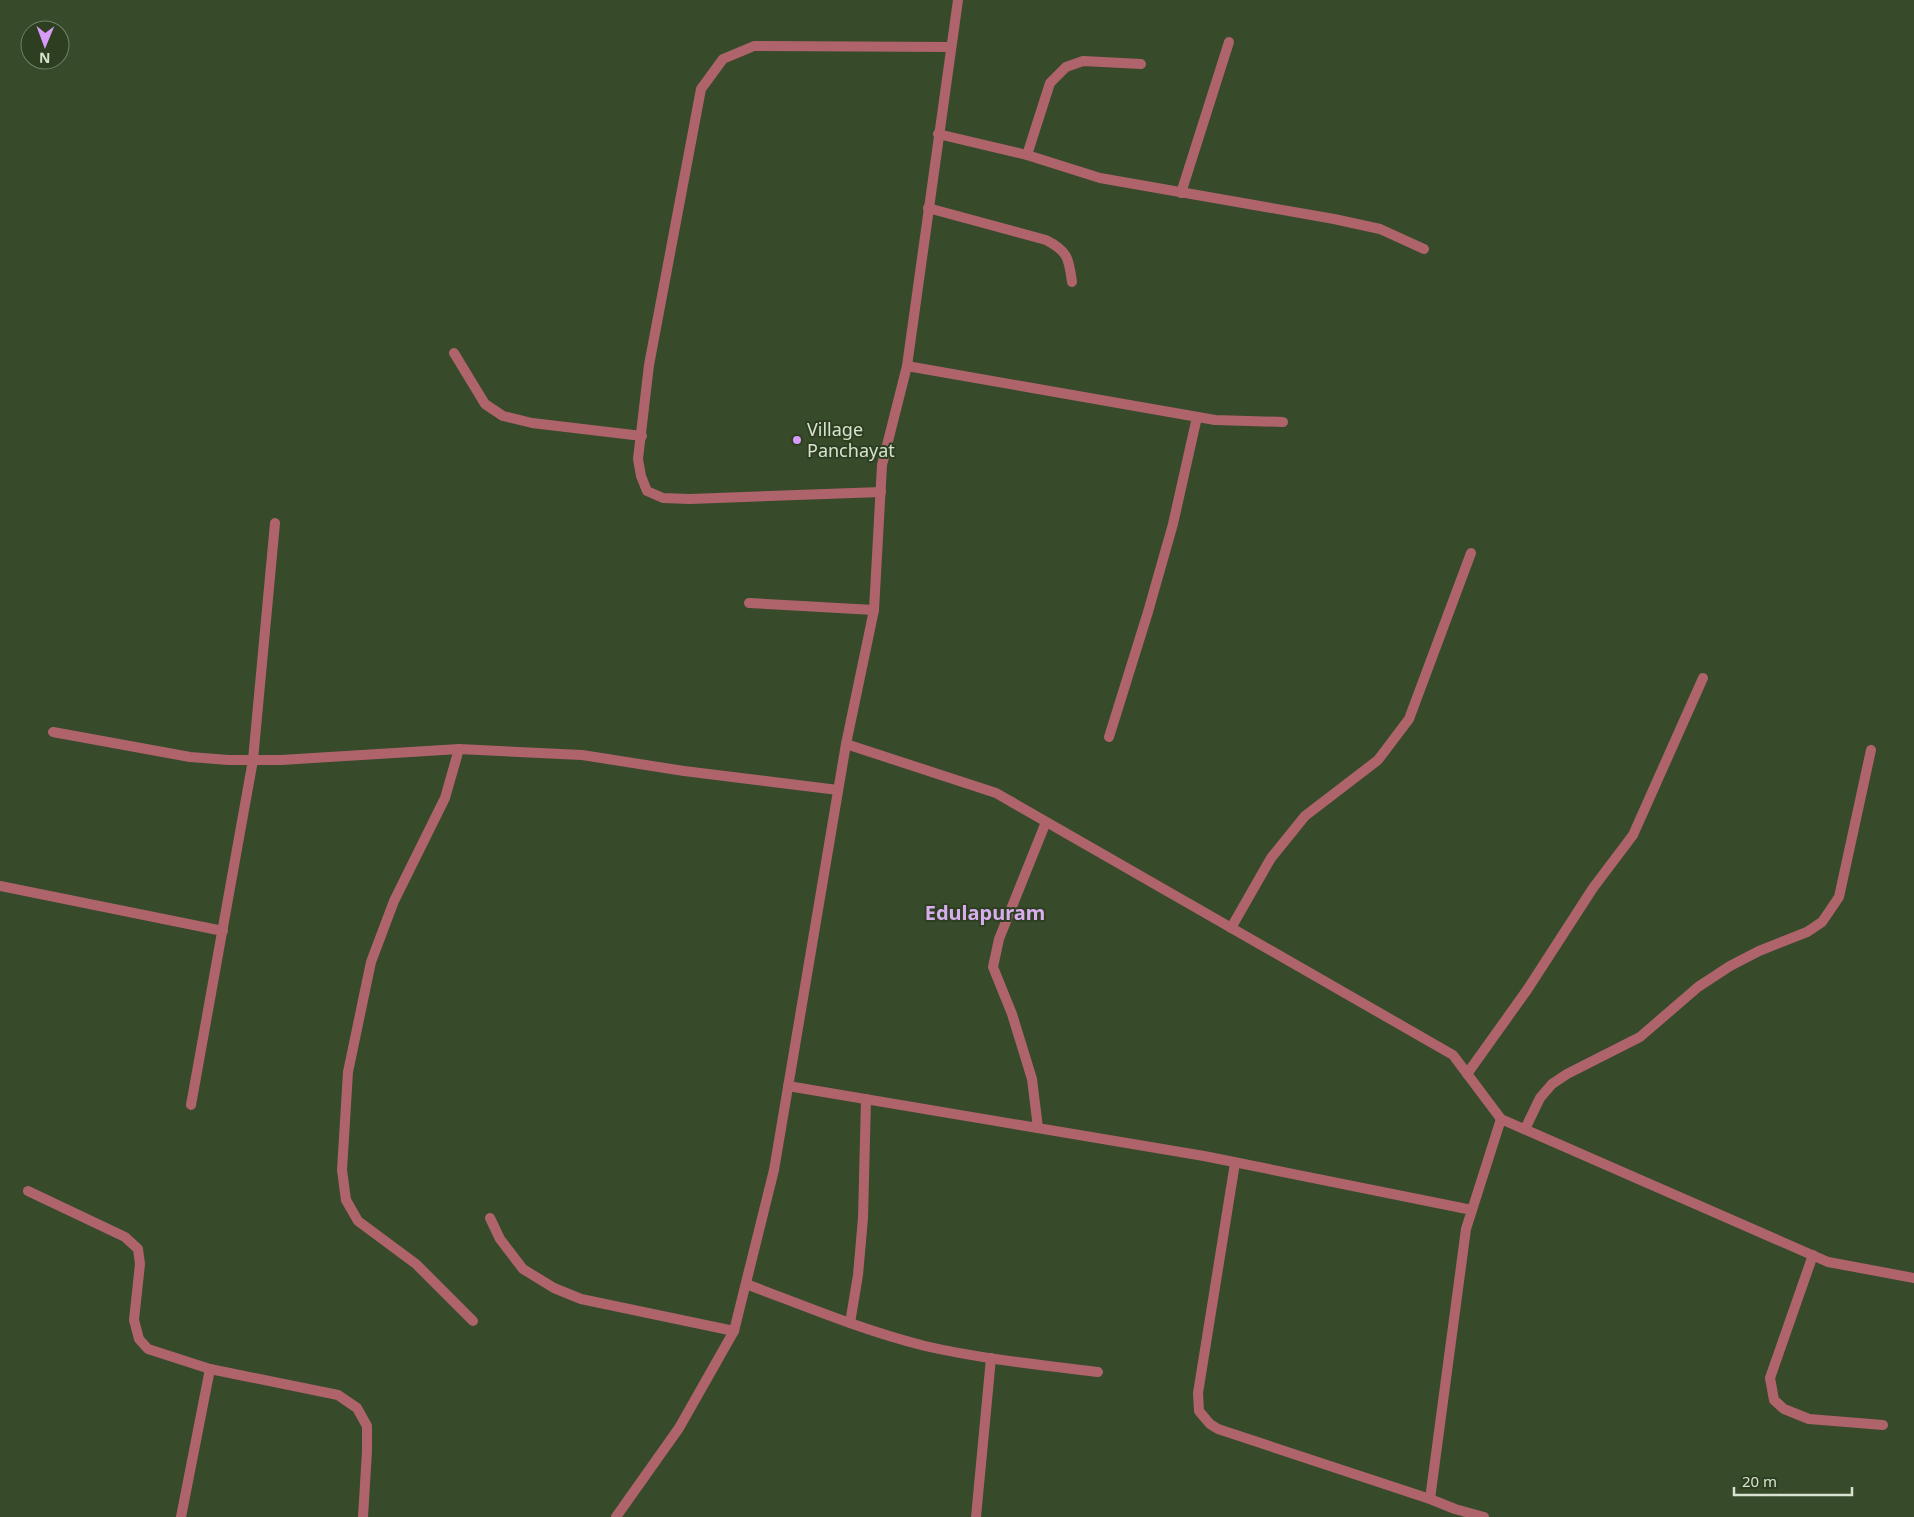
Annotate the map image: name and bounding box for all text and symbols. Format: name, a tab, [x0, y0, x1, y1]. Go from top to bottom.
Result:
north arrow	[20, 20, 70, 70]
text: N	[39, 49, 51, 68]
place label: Village Panchayat	[807, 417, 895, 462]
marker: Village Panchayat	[791, 434, 803, 446]
district label: Edulapuram	[925, 899, 1045, 926]
scale bar	[1734, 1464, 1852, 1496]
text: 20 m	[1742, 1471, 1777, 1491]

